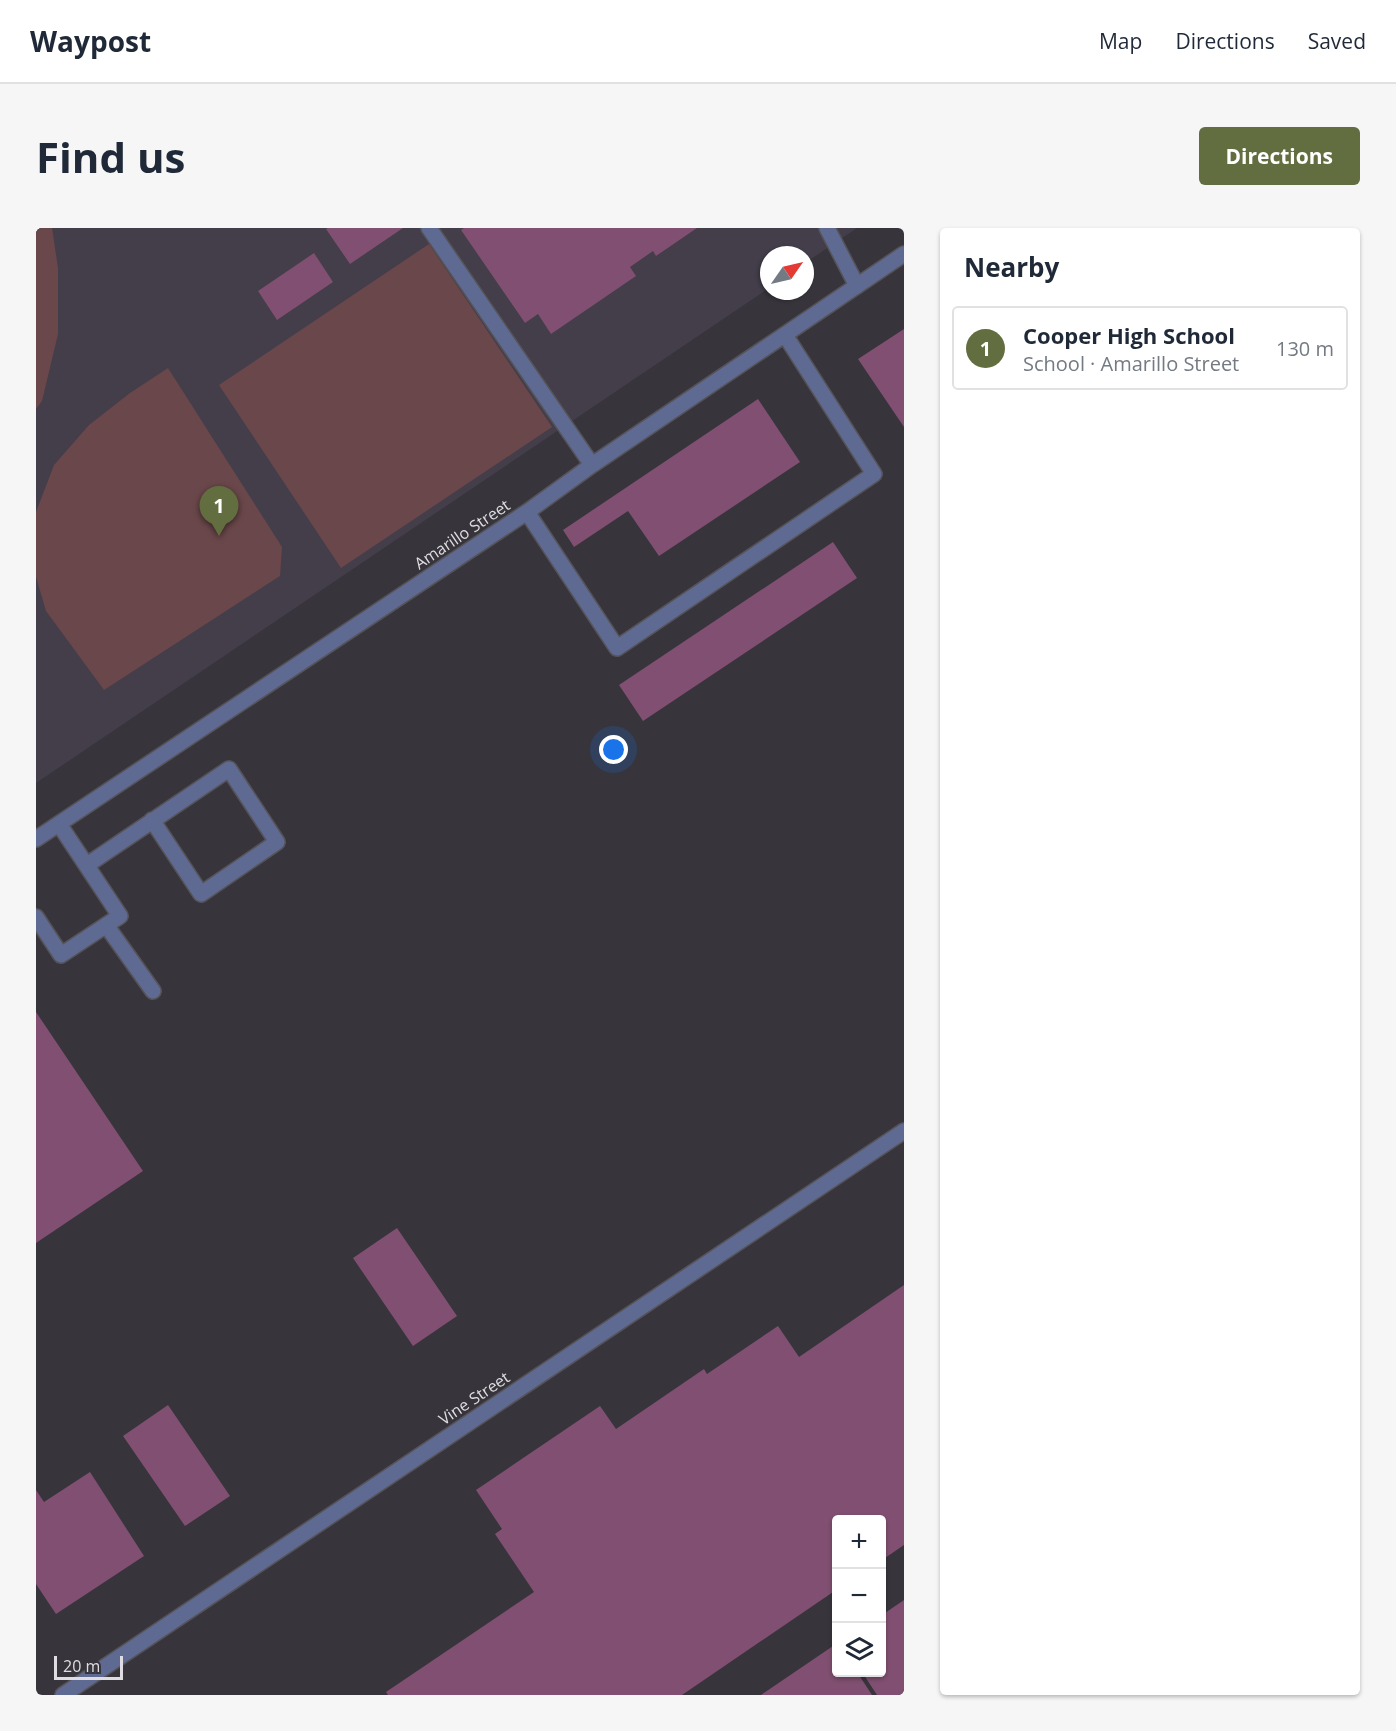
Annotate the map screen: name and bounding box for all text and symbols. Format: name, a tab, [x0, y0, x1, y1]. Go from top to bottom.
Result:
text: Waypost	[30, 22, 151, 60]
text: Map	[1099, 27, 1142, 55]
text: Directions	[1175, 27, 1275, 55]
text: Saved	[1308, 27, 1366, 55]
button: Directions	[1199, 127, 1360, 185]
text: Find us	[36, 128, 185, 185]
north arrow	[760, 246, 814, 300]
text: Nearby	[964, 249, 1059, 285]
text: Cooper High School	[1023, 320, 1235, 350]
text: 1	[980, 335, 991, 362]
text: 130 m	[1276, 335, 1334, 362]
text: School · Amarillo Street	[1023, 350, 1239, 377]
pin: 1	[200, 486, 238, 536]
street label: Amarillo Street	[410, 494, 514, 574]
your location	[599, 735, 628, 764]
street label: Vine Street	[434, 1366, 514, 1430]
map controls	[832, 1515, 886, 1677]
button: +	[832, 1515, 886, 1569]
button: −	[832, 1569, 886, 1623]
button: layers	[832, 1623, 886, 1677]
scale bar	[54, 1653, 123, 1680]
text: 20 m	[63, 1655, 100, 1677]

